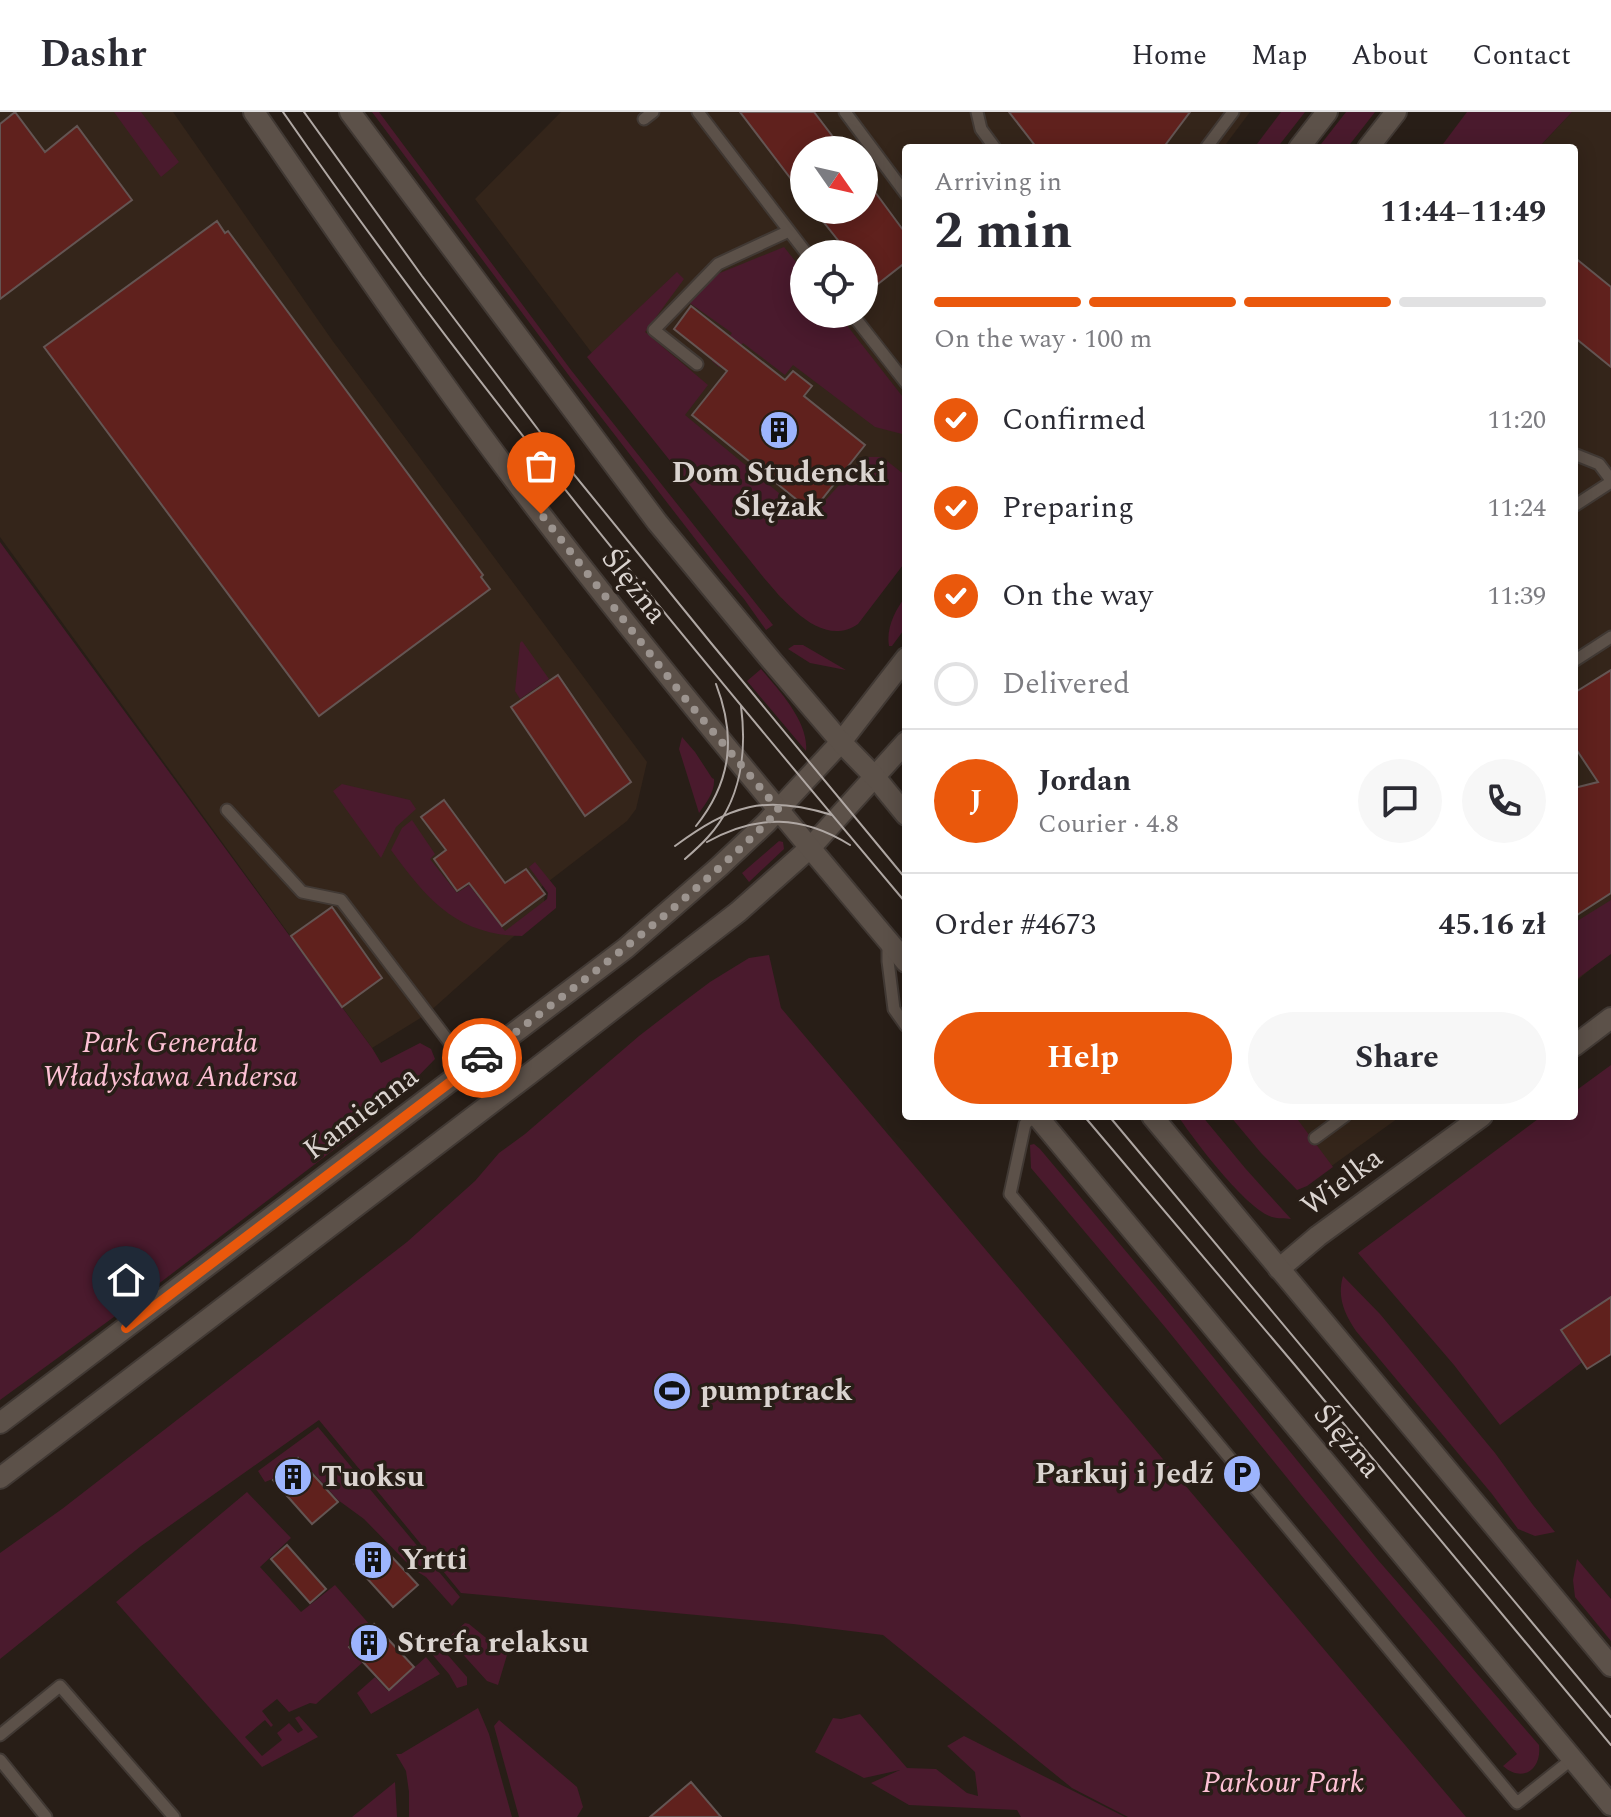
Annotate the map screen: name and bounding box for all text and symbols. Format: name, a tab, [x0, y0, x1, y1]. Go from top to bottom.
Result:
text: Dashr	[40, 26, 146, 84]
text: Home	[1131, 34, 1207, 77]
text: Map	[1251, 34, 1307, 77]
text: About	[1351, 34, 1428, 77]
text: Contact	[1472, 34, 1571, 77]
north arrow	[790, 136, 878, 224]
map controls	[790, 136, 878, 328]
text: Arriving in	[934, 162, 1062, 202]
text: 11:44–11:49	[1380, 189, 1546, 235]
text: 2 min	[934, 192, 1072, 271]
button: locate	[790, 240, 878, 328]
text: On the way · 100 m	[934, 319, 1152, 359]
text: Confirmed	[1002, 397, 1146, 443]
icon: check	[934, 398, 978, 442]
text: 11:20	[1487, 400, 1546, 440]
building icon: Dom Studencki Ślężak	[758, 409, 800, 451]
pin	[507, 432, 575, 514]
icon: bag	[519, 444, 563, 488]
place label: Dom Studencki Ślężak	[672, 450, 886, 530]
text: Preparing	[1002, 485, 1134, 531]
icon: check	[934, 486, 978, 530]
text: 11:24	[1487, 488, 1546, 528]
street label: Ślężna	[589, 538, 679, 634]
text: On the way	[1002, 573, 1153, 619]
icon: check	[934, 574, 978, 618]
text: 11:39	[1487, 576, 1546, 616]
text: Delivered	[1002, 661, 1130, 707]
text: Jordan	[1038, 758, 1131, 804]
button: chat	[1358, 759, 1442, 843]
button: phone	[1462, 759, 1546, 843]
text: J	[970, 778, 982, 824]
text: Courier · 4.8	[1038, 804, 1179, 844]
text: Order #4673	[934, 902, 1096, 948]
text: 45.16 zł	[1438, 902, 1546, 948]
button: Help	[934, 1012, 1232, 1104]
button: Share	[1248, 1012, 1546, 1104]
courier	[442, 1018, 522, 1098]
park label: Park Generała Władysława Andersa	[42, 1020, 298, 1100]
icon: car	[460, 1036, 504, 1080]
street label: Kamienna	[293, 1054, 429, 1172]
street label: Wielka	[1291, 1136, 1393, 1228]
pin	[92, 1246, 160, 1328]
icon: home	[104, 1258, 148, 1302]
place label: pumptrack	[700, 1368, 853, 1414]
sports icon: pumptrack	[651, 1370, 693, 1412]
street label: Ślężna	[1302, 1393, 1392, 1489]
place label: Parkuj i Jedź	[1035, 1451, 1214, 1497]
parking icon: Parkuj i Jedź	[1221, 1453, 1263, 1495]
place label: Tuoksu	[321, 1454, 425, 1500]
building icon: Tuoksu	[272, 1456, 314, 1498]
place label: Yrtti	[401, 1537, 468, 1583]
building icon: Yrtti	[352, 1539, 394, 1581]
place label: Strefa relaksu	[397, 1620, 589, 1666]
building icon: Strefa relaksu	[348, 1622, 390, 1664]
park label: Parkour Park	[1202, 1760, 1364, 1806]

